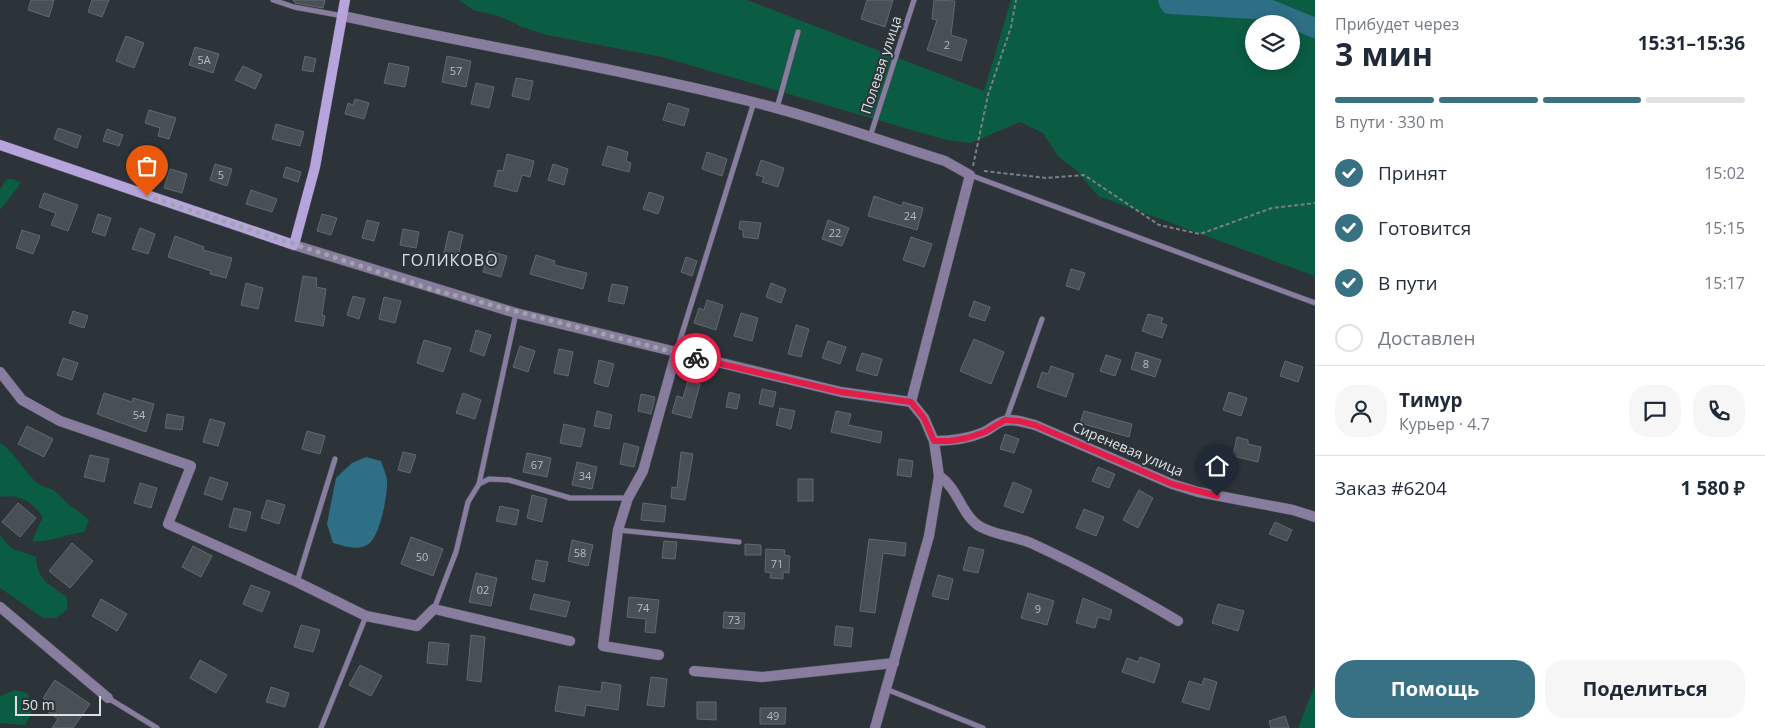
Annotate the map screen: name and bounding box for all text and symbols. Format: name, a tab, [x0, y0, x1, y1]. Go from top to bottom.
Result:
street label: Полевая улица	[856, 13, 905, 116]
text: Прибудет через	[1335, 13, 1459, 35]
map controls	[1245, 15, 1300, 70]
button: layers	[1245, 15, 1300, 70]
text: 15:31–15:36	[1638, 30, 1745, 56]
text: 3 мин	[1335, 32, 1433, 75]
house number: 2	[944, 37, 950, 52]
house number: 5А	[197, 52, 211, 67]
house number: 57	[450, 63, 462, 78]
text: В пути · 330 m	[1335, 111, 1444, 133]
pin	[126, 145, 168, 196]
icon: bag	[133, 152, 161, 180]
icon: check	[1335, 159, 1363, 187]
text: Принят	[1378, 160, 1447, 186]
text: 15:02	[1704, 162, 1745, 184]
house number: 5	[218, 167, 224, 182]
house number: 24	[904, 208, 917, 223]
icon: check	[1335, 214, 1363, 242]
text: Готовится	[1378, 215, 1471, 241]
text: 15:15	[1704, 217, 1745, 239]
house number: 22	[829, 225, 841, 240]
district label: ГОЛИКОВО	[401, 249, 499, 271]
icon: check	[1335, 269, 1363, 297]
text: В пути	[1378, 270, 1438, 296]
text: 15:17	[1704, 272, 1745, 294]
text: Доставлен	[1378, 325, 1476, 351]
courier	[671, 333, 721, 383]
icon: bike	[682, 344, 710, 372]
house number: 8	[1143, 356, 1149, 371]
button: person	[1335, 385, 1387, 437]
button: chat	[1629, 385, 1681, 437]
button: phone	[1693, 385, 1745, 437]
text: Тимур	[1399, 387, 1463, 413]
house number: 54	[133, 407, 146, 422]
text: Курьер · 4.7	[1399, 413, 1490, 435]
street label: Сиреневая улица	[1070, 417, 1186, 480]
pin	[1196, 445, 1238, 496]
icon: home	[1203, 452, 1231, 480]
house number: 67	[531, 457, 543, 472]
house number: 34	[579, 468, 592, 483]
text: Заказ #6204	[1335, 475, 1447, 501]
text: 1 580 ₽	[1681, 475, 1745, 501]
house number: 58	[574, 545, 586, 560]
house number: 50	[416, 549, 428, 564]
house number: 71	[771, 556, 783, 571]
house number: 02	[477, 582, 489, 597]
house number: 74	[637, 600, 650, 615]
house number: 9	[1035, 601, 1041, 616]
house number: 73	[728, 612, 740, 627]
button: Помощь	[1335, 660, 1535, 718]
button: Поделиться	[1545, 660, 1745, 718]
scale bar	[15, 693, 101, 716]
text: 50 m	[22, 695, 55, 714]
house number: 49	[767, 708, 779, 723]

